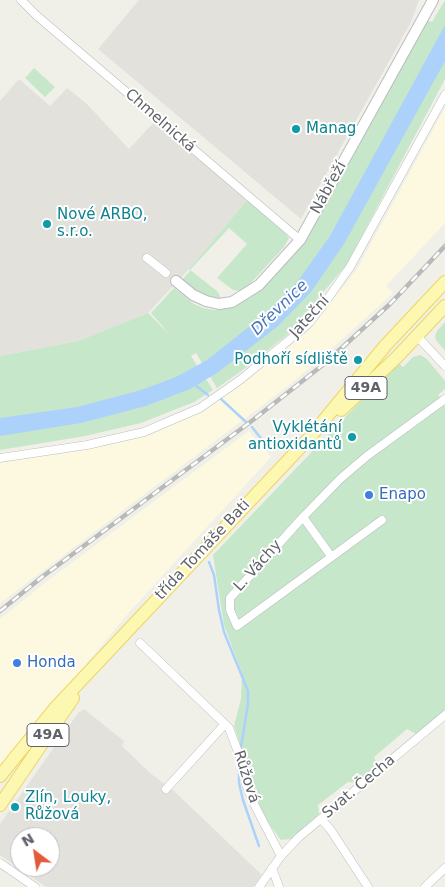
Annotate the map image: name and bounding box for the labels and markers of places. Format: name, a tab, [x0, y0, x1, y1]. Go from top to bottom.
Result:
place label: Manag	[306, 120, 356, 138]
marker: Manag	[290, 123, 302, 135]
place label: Nové ARBO, s.r.o.	[57, 206, 148, 241]
marker: Nové ARBO, s.r.o.	[41, 218, 53, 230]
place label: Podhoří sídliště	[234, 351, 348, 369]
marker: Podhoří sídliště	[352, 354, 364, 366]
place label: Vyklétání antioxidantů	[248, 419, 342, 454]
marker: Vyklétání antioxidantů	[346, 431, 358, 443]
place label: Enapo	[379, 486, 426, 504]
marker: Enapo	[363, 489, 375, 501]
place label: Honda	[27, 654, 76, 672]
marker: Honda	[11, 657, 23, 669]
place label: Zlín, Louky, Růžová	[25, 789, 111, 824]
marker: Zlín, Louky, Růžová	[9, 801, 21, 813]

